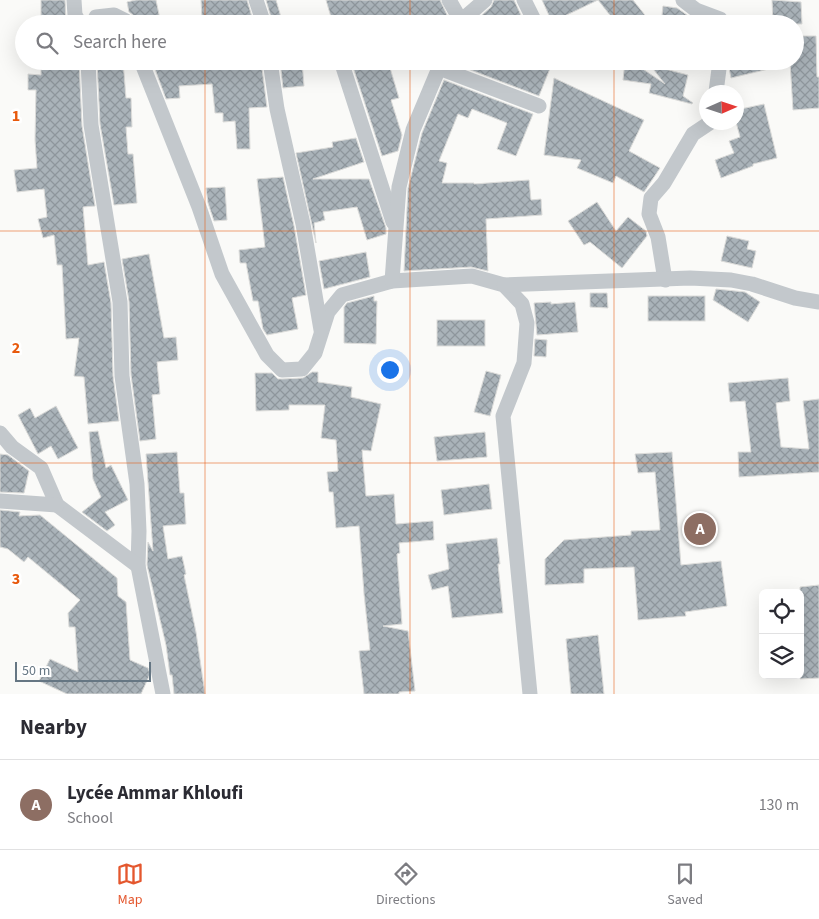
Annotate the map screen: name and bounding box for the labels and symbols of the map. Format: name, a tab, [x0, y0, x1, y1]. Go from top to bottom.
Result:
north arrow	[699, 85, 744, 130]
text: 1	[12, 105, 20, 127]
text: 2	[12, 337, 20, 359]
your location	[377, 357, 403, 383]
pin: A	[684, 510, 716, 548]
text: 3	[12, 568, 20, 590]
scale bar	[15, 659, 151, 682]

